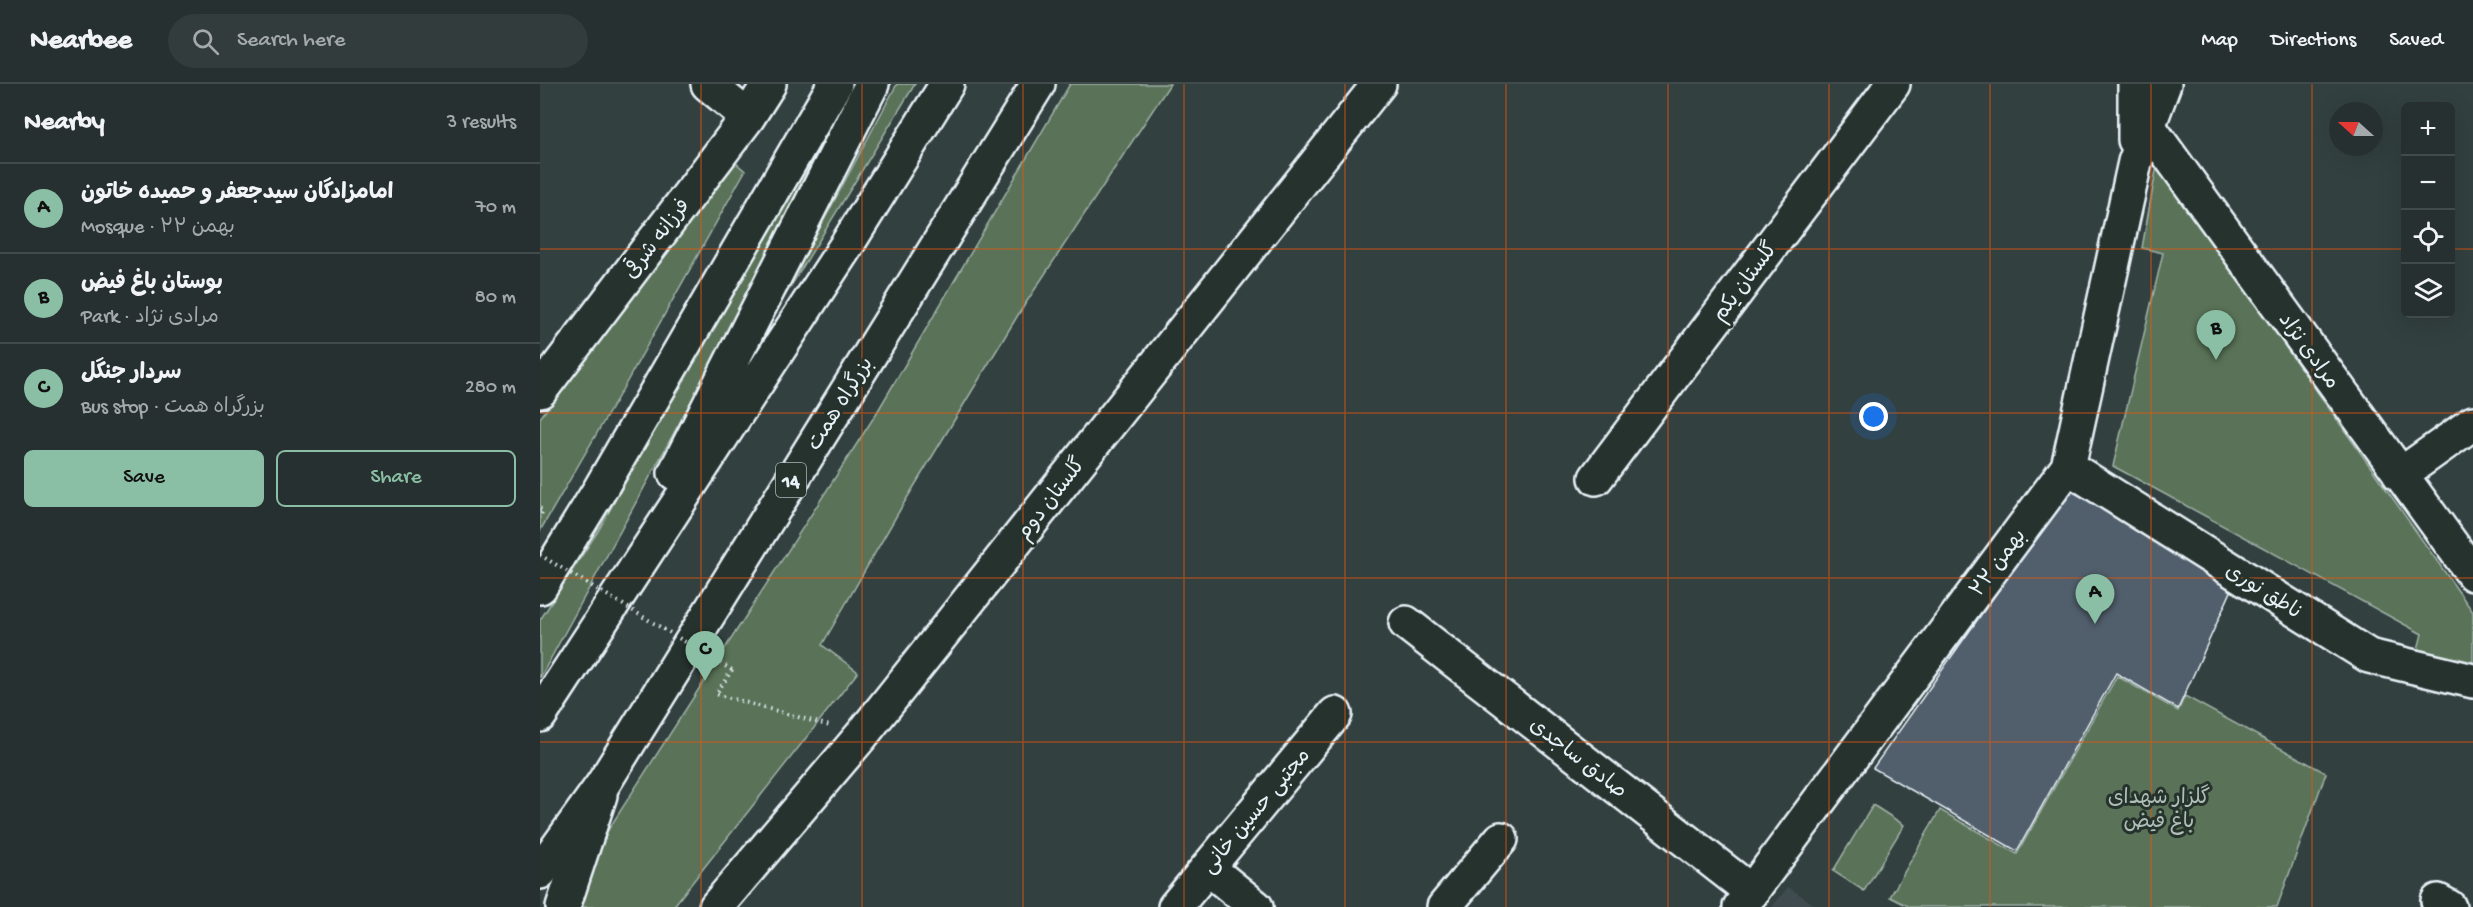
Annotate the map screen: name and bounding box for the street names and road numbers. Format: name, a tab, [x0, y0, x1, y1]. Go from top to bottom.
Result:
street label: فرزانه شرقی	[617, 192, 697, 285]
street label: گلستان یکم	[1706, 236, 1785, 328]
street label: مرادی نژاد	[2271, 309, 2343, 395]
street label: بزرگراه همت	[801, 352, 881, 456]
street label: گلستان دوم	[1010, 452, 1093, 546]
road number: 14	[776, 463, 806, 497]
street label: ۲۲ بهمن	[1966, 525, 2033, 603]
street label: ناطق نوری	[2219, 560, 2305, 626]
street label: صادق ساجدی	[1523, 714, 1631, 806]
street label: مجتبی حسین خانی	[1198, 744, 1317, 880]

